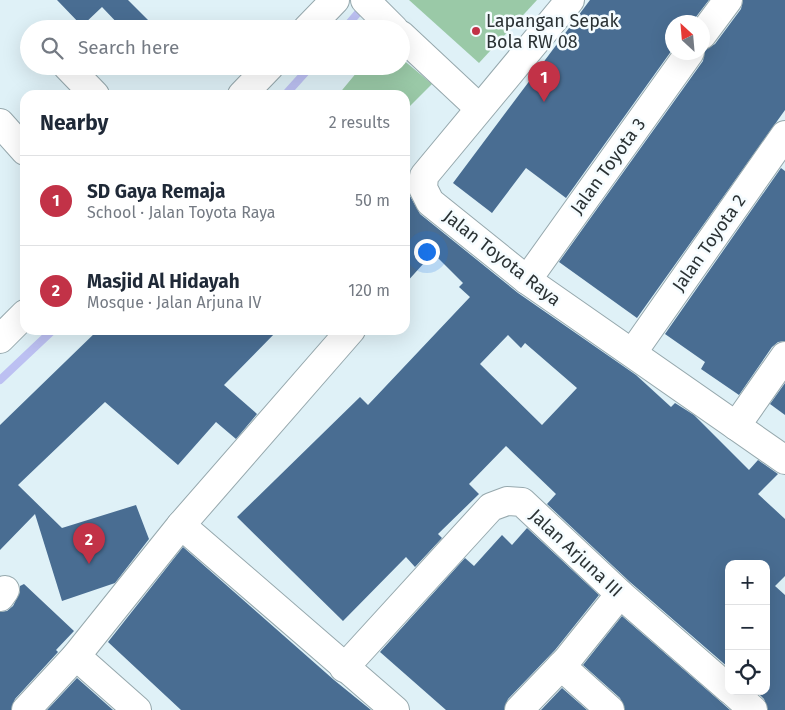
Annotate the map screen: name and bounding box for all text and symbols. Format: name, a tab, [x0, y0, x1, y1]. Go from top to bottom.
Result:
place label: Lapangan Sepak Bola RW 08	[486, 10, 619, 53]
north arrow	[665, 15, 710, 60]
search box	[20, 20, 410, 75]
marker: Lapangan Sepak Bola RW 08	[470, 25, 482, 37]
icon: search	[38, 34, 66, 62]
text: Search here	[78, 36, 179, 59]
pin: 1	[528, 61, 560, 102]
text: Nearby	[40, 110, 108, 136]
text: 2 results	[329, 113, 390, 132]
street label: Jalan Toyota 3	[566, 114, 650, 218]
text: SD Gaya Remaja	[87, 180, 225, 203]
street label: Jalan Toyota 2	[667, 190, 751, 296]
text: 1	[52, 191, 60, 210]
text: 50 m	[355, 191, 390, 210]
text: School · Jalan Toyota Raya	[87, 203, 276, 222]
street label: Jalan Toyota Raya	[439, 205, 565, 311]
your location	[414, 239, 440, 265]
text: Masjid Al Hidayah	[87, 270, 240, 293]
text: 2	[52, 281, 60, 300]
text: 120 m	[348, 281, 390, 300]
text: Mosque · Jalan Arjuna IV	[87, 293, 261, 312]
street label: Jalan Arjuna III	[525, 504, 627, 602]
pin: 2	[73, 523, 105, 564]
map controls	[725, 560, 770, 695]
button: +	[725, 560, 770, 605]
button: −	[725, 605, 770, 650]
button: locate	[725, 650, 770, 695]

